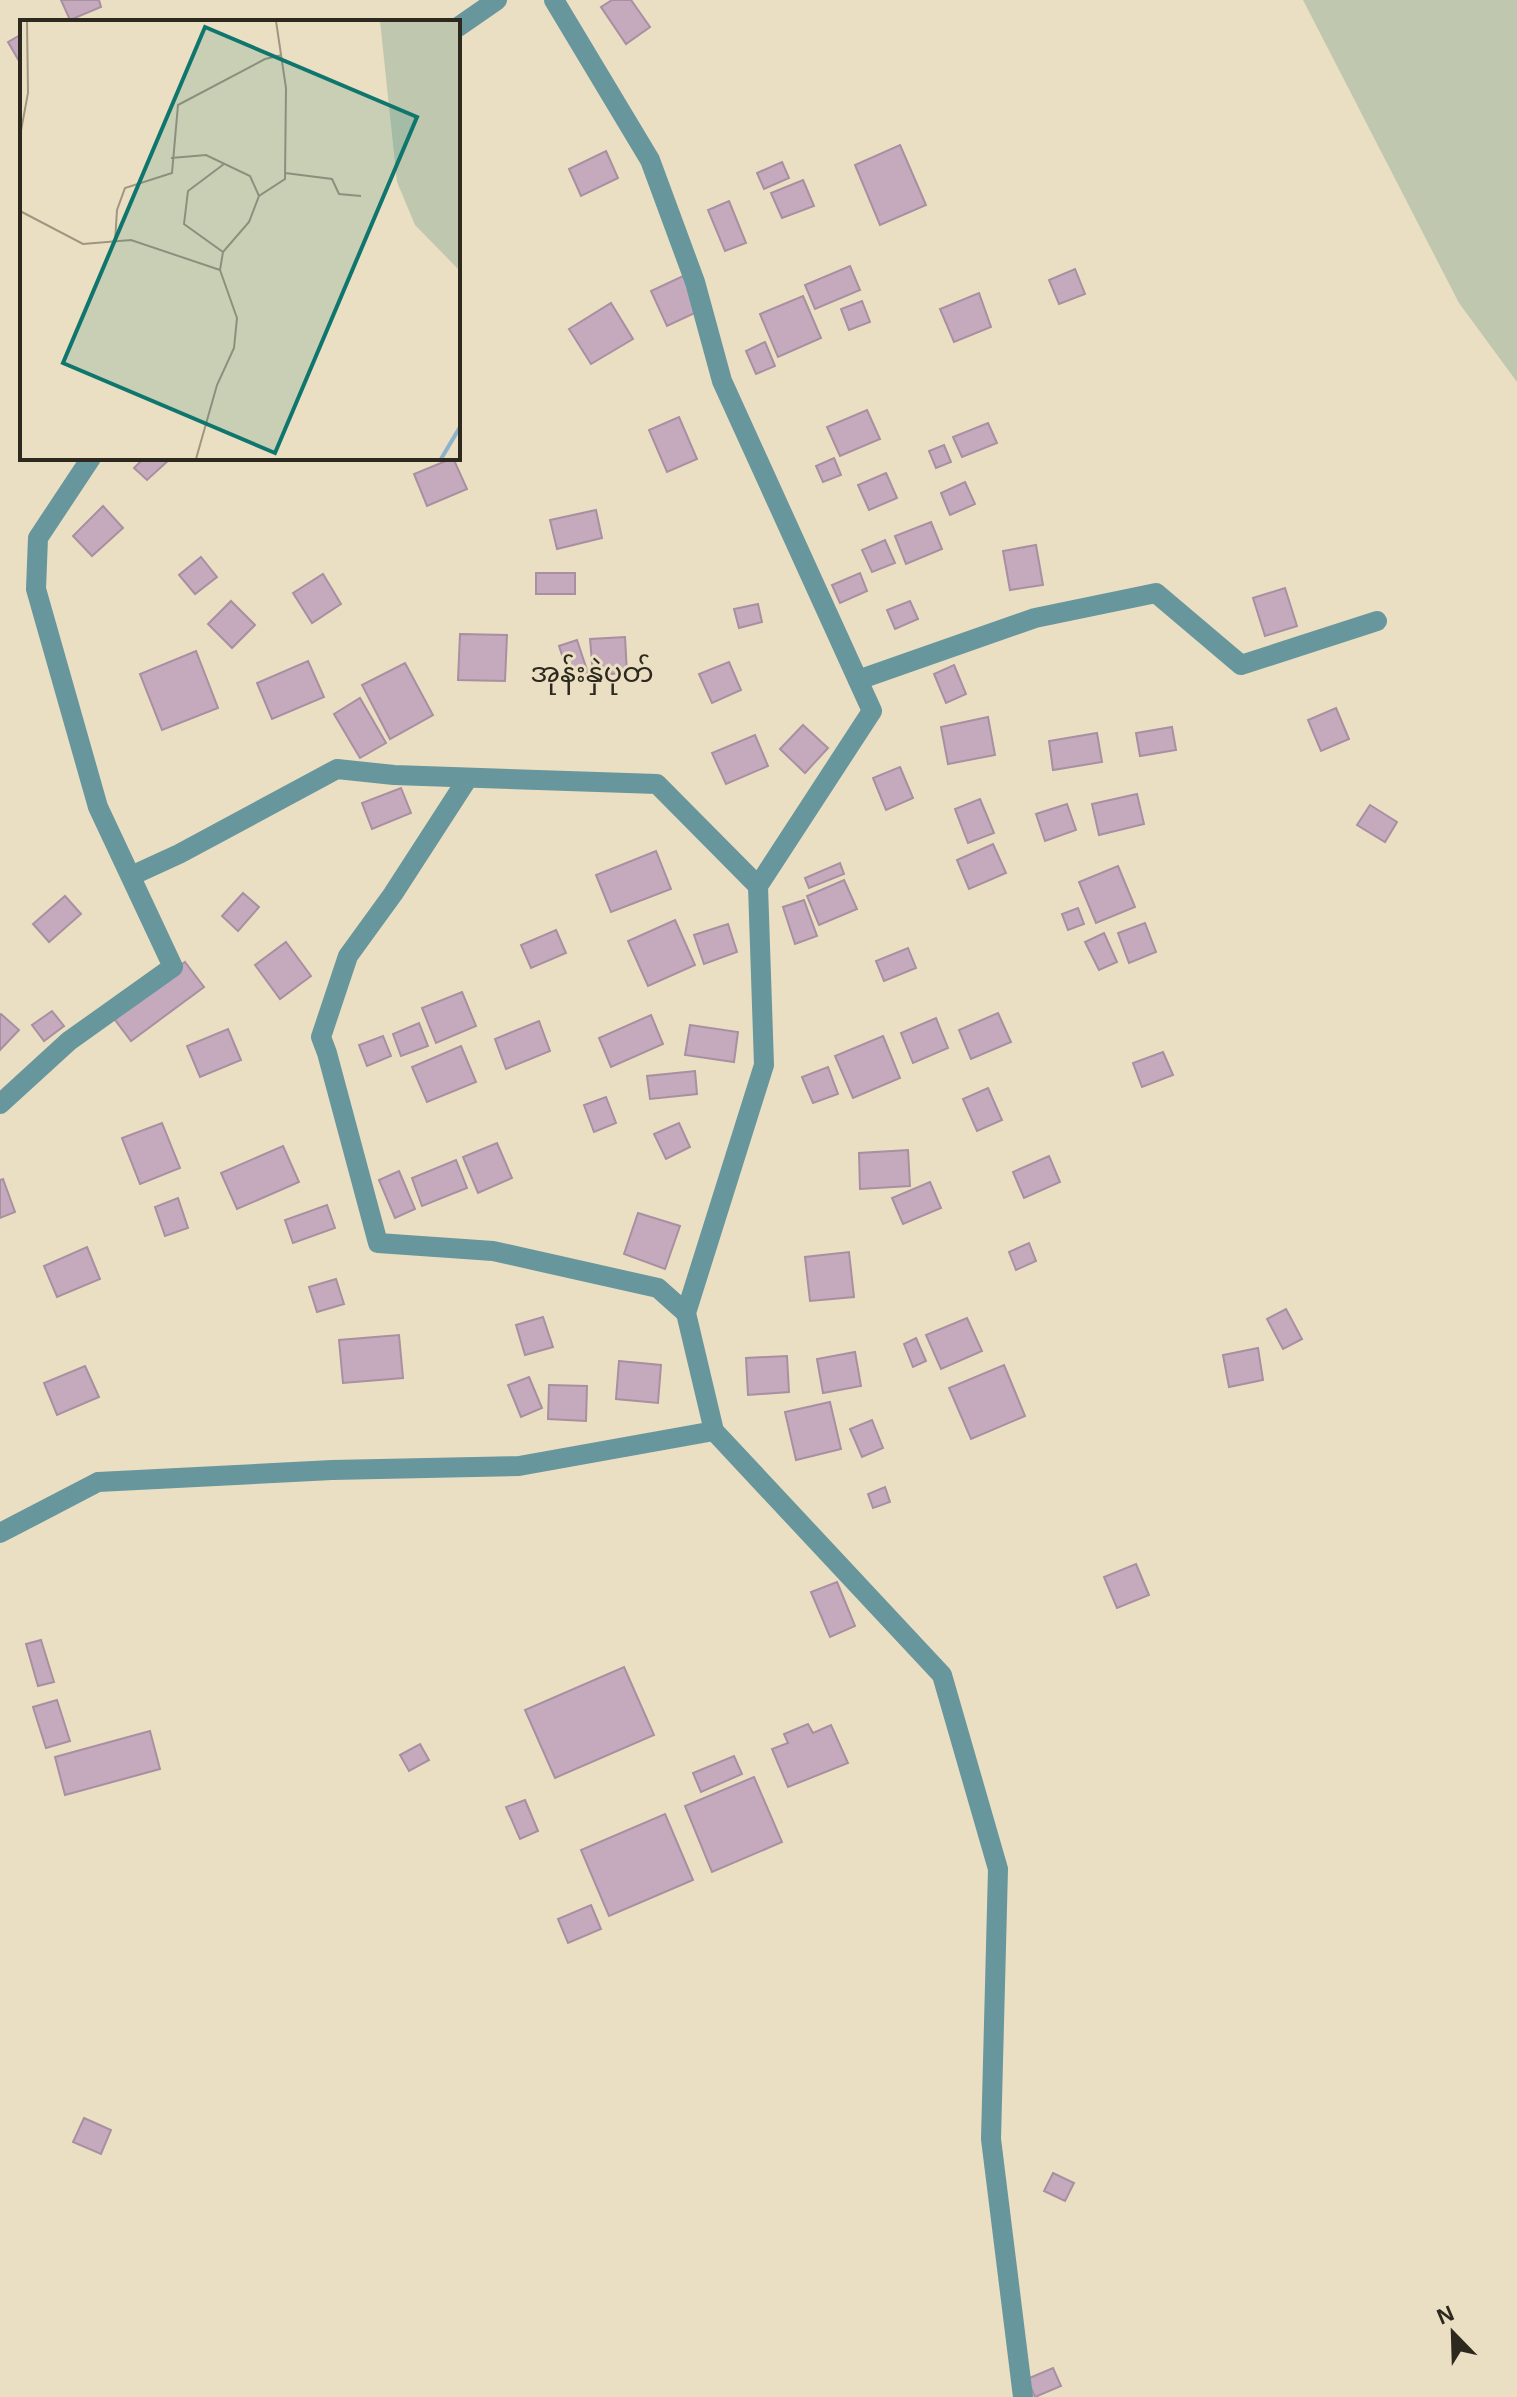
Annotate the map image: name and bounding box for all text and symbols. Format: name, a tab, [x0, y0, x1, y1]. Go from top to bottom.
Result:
inset map	[20, 20, 460, 460]
district label: အုန်းနှဲပုတ်	[530, 654, 654, 695]
north arrow	[1413, 2293, 1493, 2373]
text: N	[1433, 2300, 1458, 2330]

